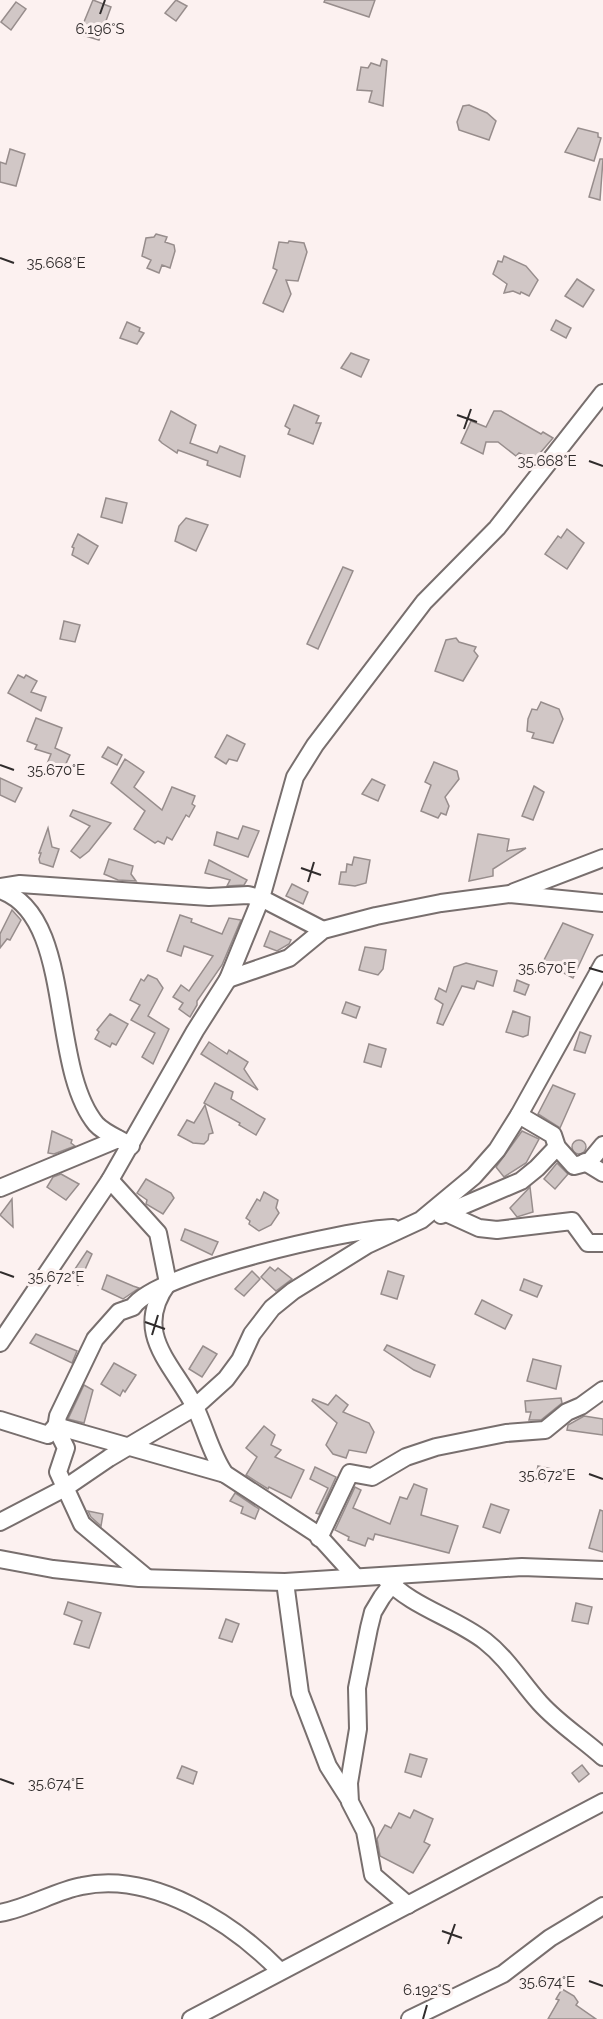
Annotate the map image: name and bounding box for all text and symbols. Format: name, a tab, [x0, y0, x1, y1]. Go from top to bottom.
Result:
text: 6.196°S	[75, 20, 125, 38]
text: 35.668°E	[26, 254, 86, 272]
text: 35.668°E	[517, 452, 577, 470]
text: 35.670°E	[27, 761, 85, 779]
text: 35.670°E	[518, 959, 576, 977]
text: 35.672°E	[28, 1268, 84, 1286]
text: 35.672°E	[519, 1466, 575, 1484]
text: 35.674°E	[28, 1775, 84, 1793]
text: 35.674°E	[519, 1973, 575, 1991]
text: 6.192°S	[403, 1981, 451, 1999]

